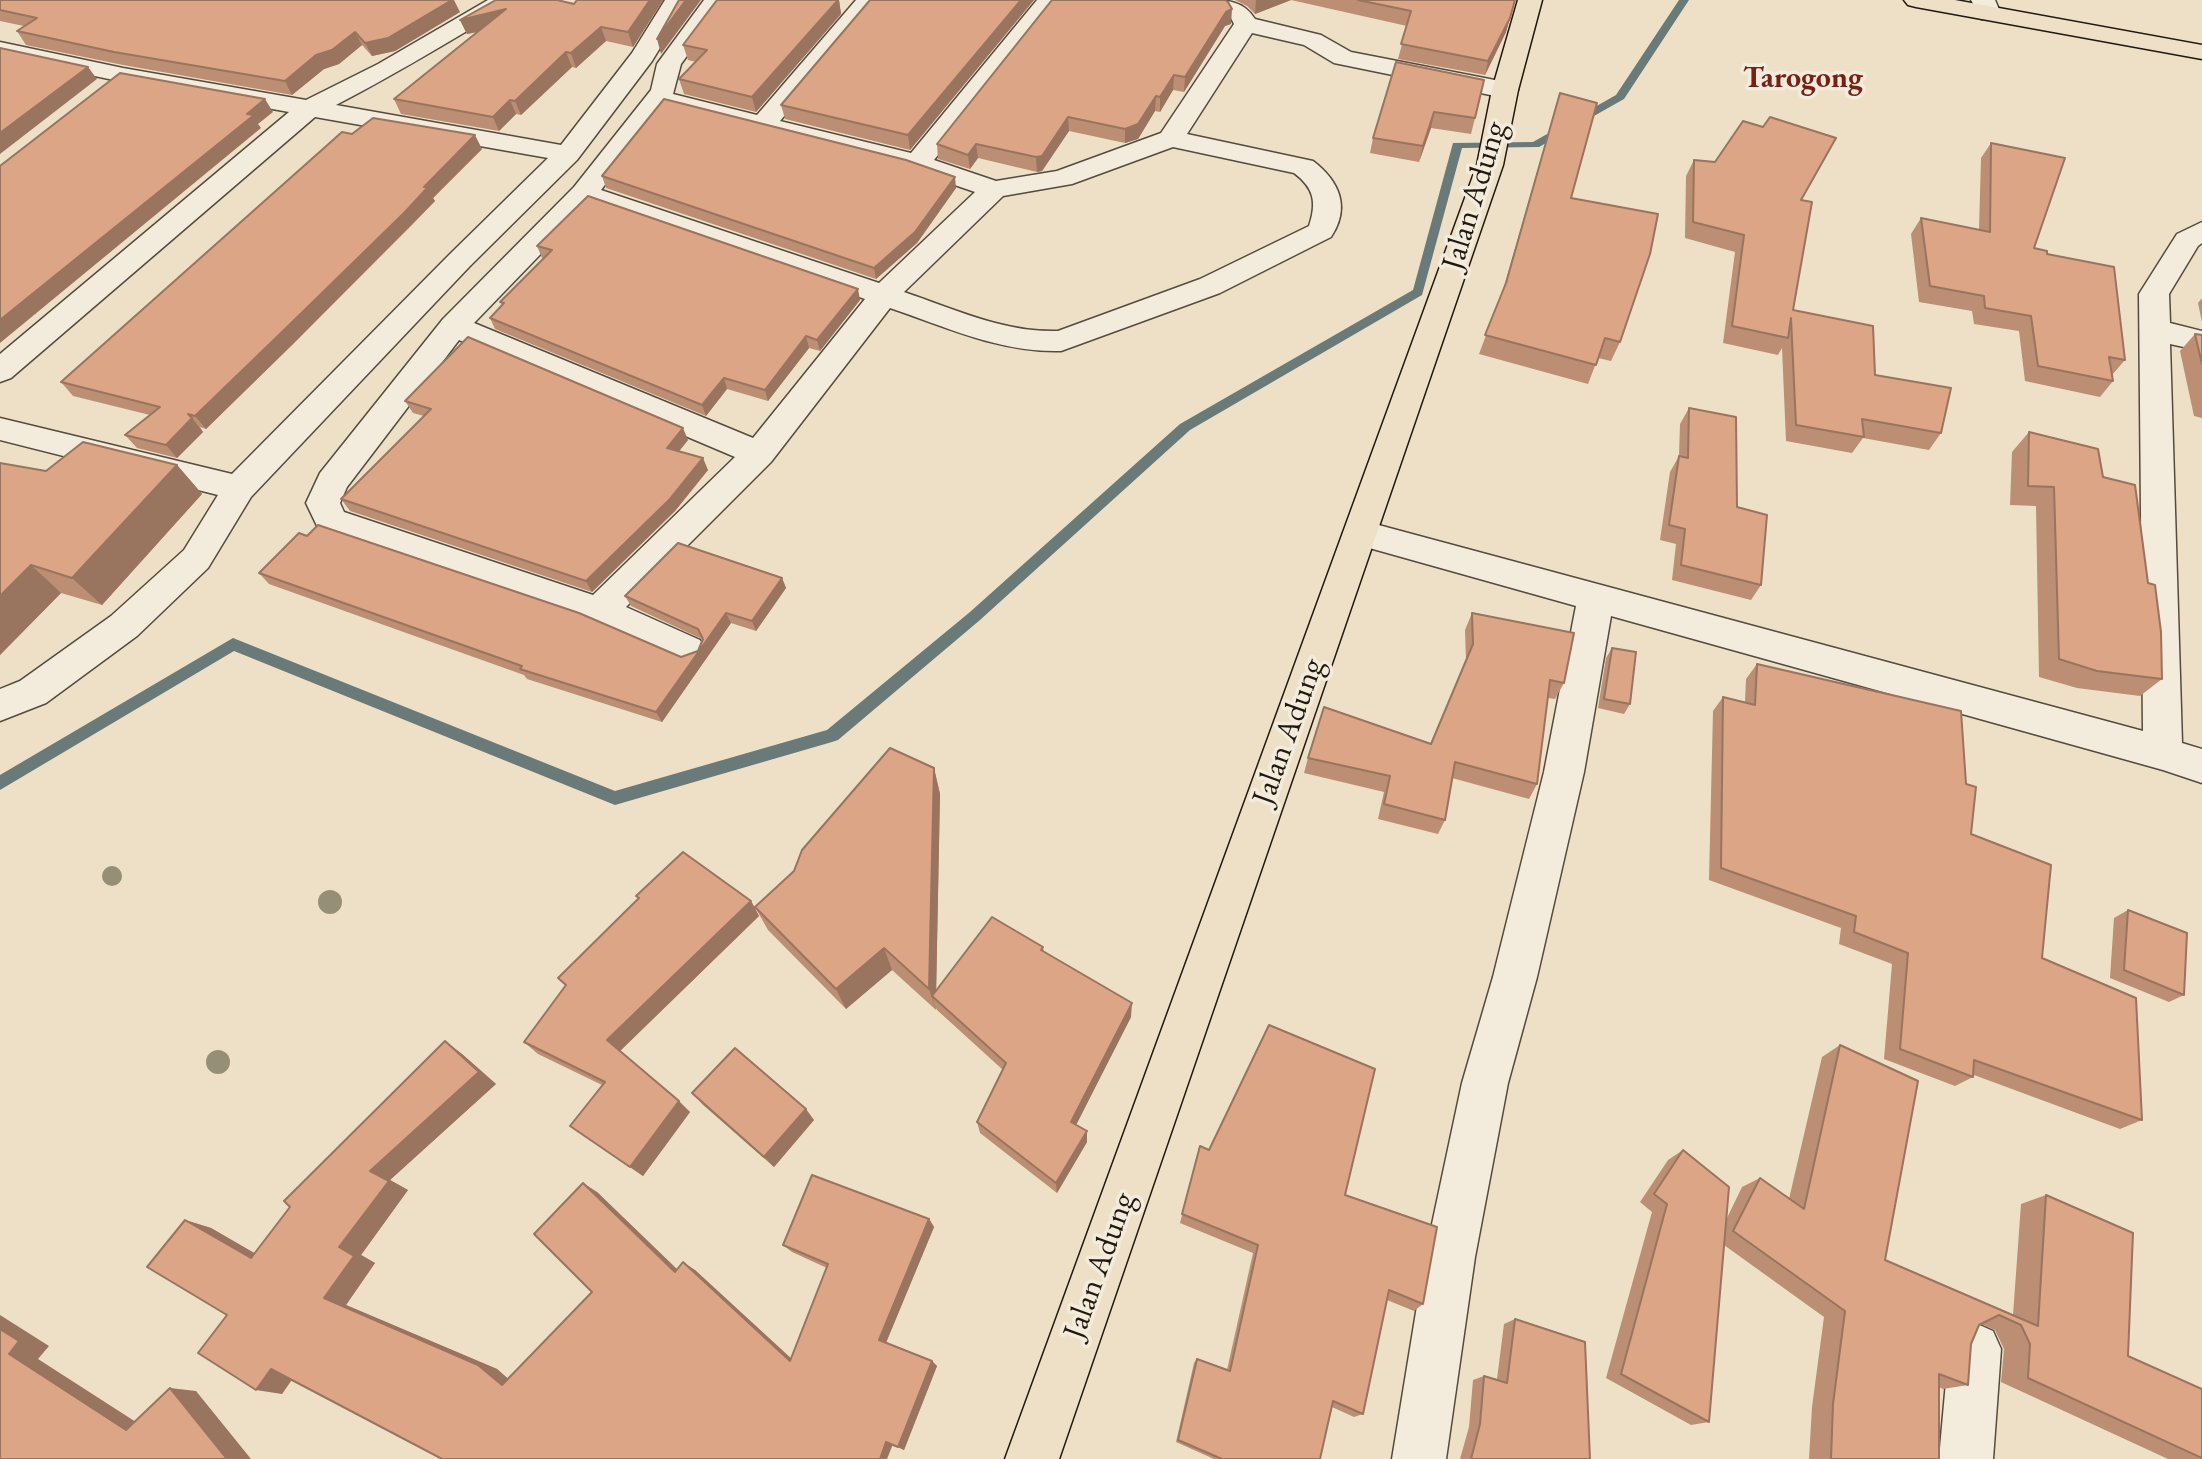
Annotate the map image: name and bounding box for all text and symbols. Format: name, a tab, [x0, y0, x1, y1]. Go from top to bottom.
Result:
district label: Tarogong	[1743, 61, 1863, 97]
street label: Jalan Adung	[1434, 117, 1516, 275]
street label: Jalan Adung	[1245, 653, 1333, 811]
street label: Jalan Adung	[1056, 1187, 1144, 1345]

